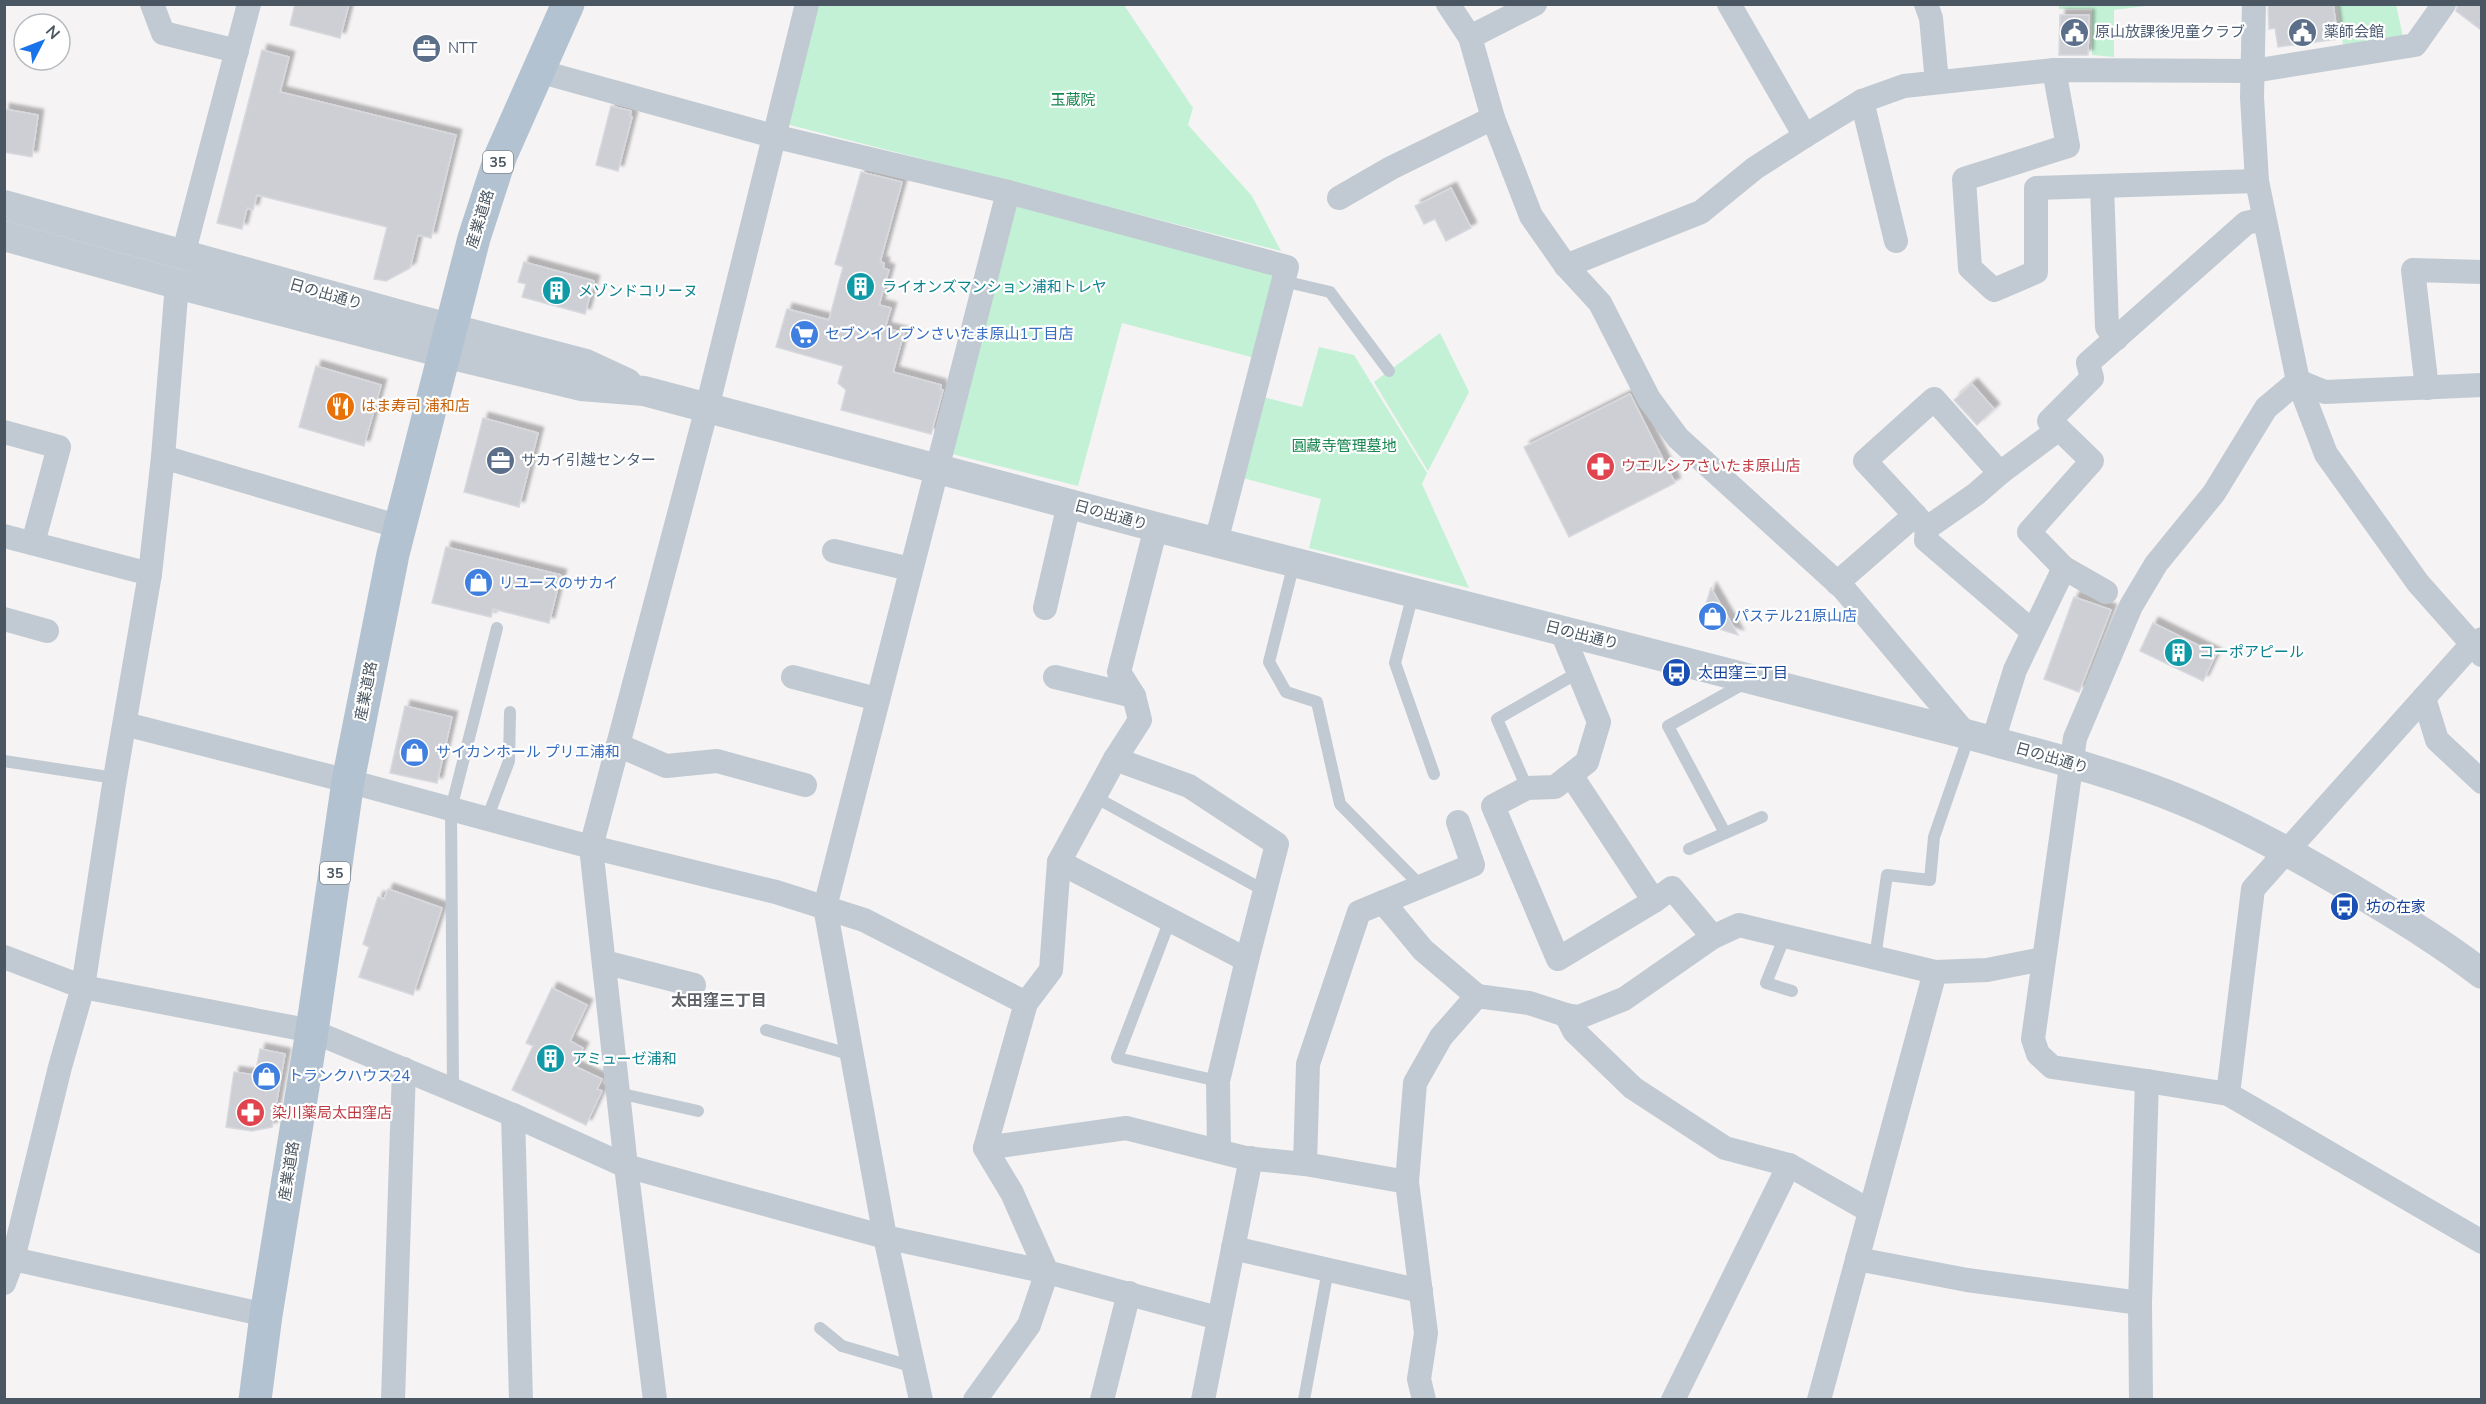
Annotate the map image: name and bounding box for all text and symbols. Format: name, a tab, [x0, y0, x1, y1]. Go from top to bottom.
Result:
north arrow	[12, 12, 72, 72]
public building icon: 原山放課後児童クラブ	[2058, 16, 2090, 48]
public building icon: 薬師会館	[2287, 16, 2319, 48]
text: N	[40, 21, 65, 44]
place label: 原山放課後児童クラブ	[2095, 22, 2245, 42]
place label: 薬師会館	[2324, 22, 2384, 42]
office icon: NTT	[411, 32, 443, 64]
place label: NTT	[448, 38, 477, 58]
park label: 玉蔵院	[1050, 90, 1096, 110]
road number: 35	[483, 151, 513, 173]
street label: 産業道路	[462, 187, 498, 251]
building icon: ライオンズマンション浦和トレヤ	[845, 271, 877, 303]
street label: 日の出通り	[287, 274, 365, 314]
building icon: メゾンドコリーヌ	[541, 275, 573, 307]
place label: ライオンズマンション浦和トレヤ	[882, 277, 1107, 297]
place label: メゾンドコリーヌ	[578, 281, 698, 301]
supermarket icon: セブンイレブンさいたま原山1丁目店	[788, 318, 820, 350]
place label: セブンイレブンさいたま原山1丁目店	[825, 324, 1074, 344]
restaurant icon: はま寿司 浦和店	[324, 390, 356, 422]
place label: はま寿司 浦和店	[361, 396, 470, 416]
park label: 圓藏寺管理墓地	[1291, 436, 1397, 456]
office icon: サカイ引越センター	[484, 444, 516, 476]
place label: サカイ引越センター	[521, 450, 656, 470]
pharmacy icon: ウエルシアさいたま原山店	[1584, 450, 1616, 482]
place label: ウエルシアさいたま原山店	[1621, 456, 1801, 476]
street label: 日の出通り	[1072, 496, 1150, 534]
shop icon: リユースのサカイ	[462, 567, 494, 599]
place label: リユースのサカイ	[499, 573, 618, 593]
shop icon: パステル21原山店	[1697, 600, 1729, 632]
place label: パステル21原山店	[1734, 606, 1857, 626]
street label: 日の出通り	[1543, 616, 1621, 654]
building icon: コーポアピール	[2162, 636, 2194, 668]
place label: コーポアピール	[2199, 642, 2304, 662]
bus stop icon: 太田窪三丁目	[1661, 657, 1693, 689]
street label: 産業道路	[350, 660, 382, 722]
place label: 太田窪三丁目	[1698, 663, 1788, 683]
shop icon: サイカンホール プリエ浦和	[399, 736, 431, 768]
street label: 日の出通り	[2013, 738, 2091, 778]
place label: サイカンホール プリエ浦和	[436, 742, 620, 762]
road number: 35	[320, 862, 350, 884]
bus stop icon: 坊の在家	[2329, 891, 2361, 923]
place label: 坊の在家	[2366, 897, 2426, 917]
district label: 太田窪三丁目	[671, 990, 767, 1012]
building icon: アミューゼ浦和	[535, 1043, 567, 1075]
place label: アミューゼ浦和	[572, 1049, 677, 1069]
shop icon: トランクハウス24	[251, 1060, 283, 1092]
place label: トランクハウス24	[288, 1066, 410, 1086]
pharmacy icon: 染川薬局太田窪店	[235, 1097, 267, 1129]
place label: 染川薬局太田窪店	[272, 1103, 392, 1123]
street label: 産業道路	[274, 1140, 304, 1202]

